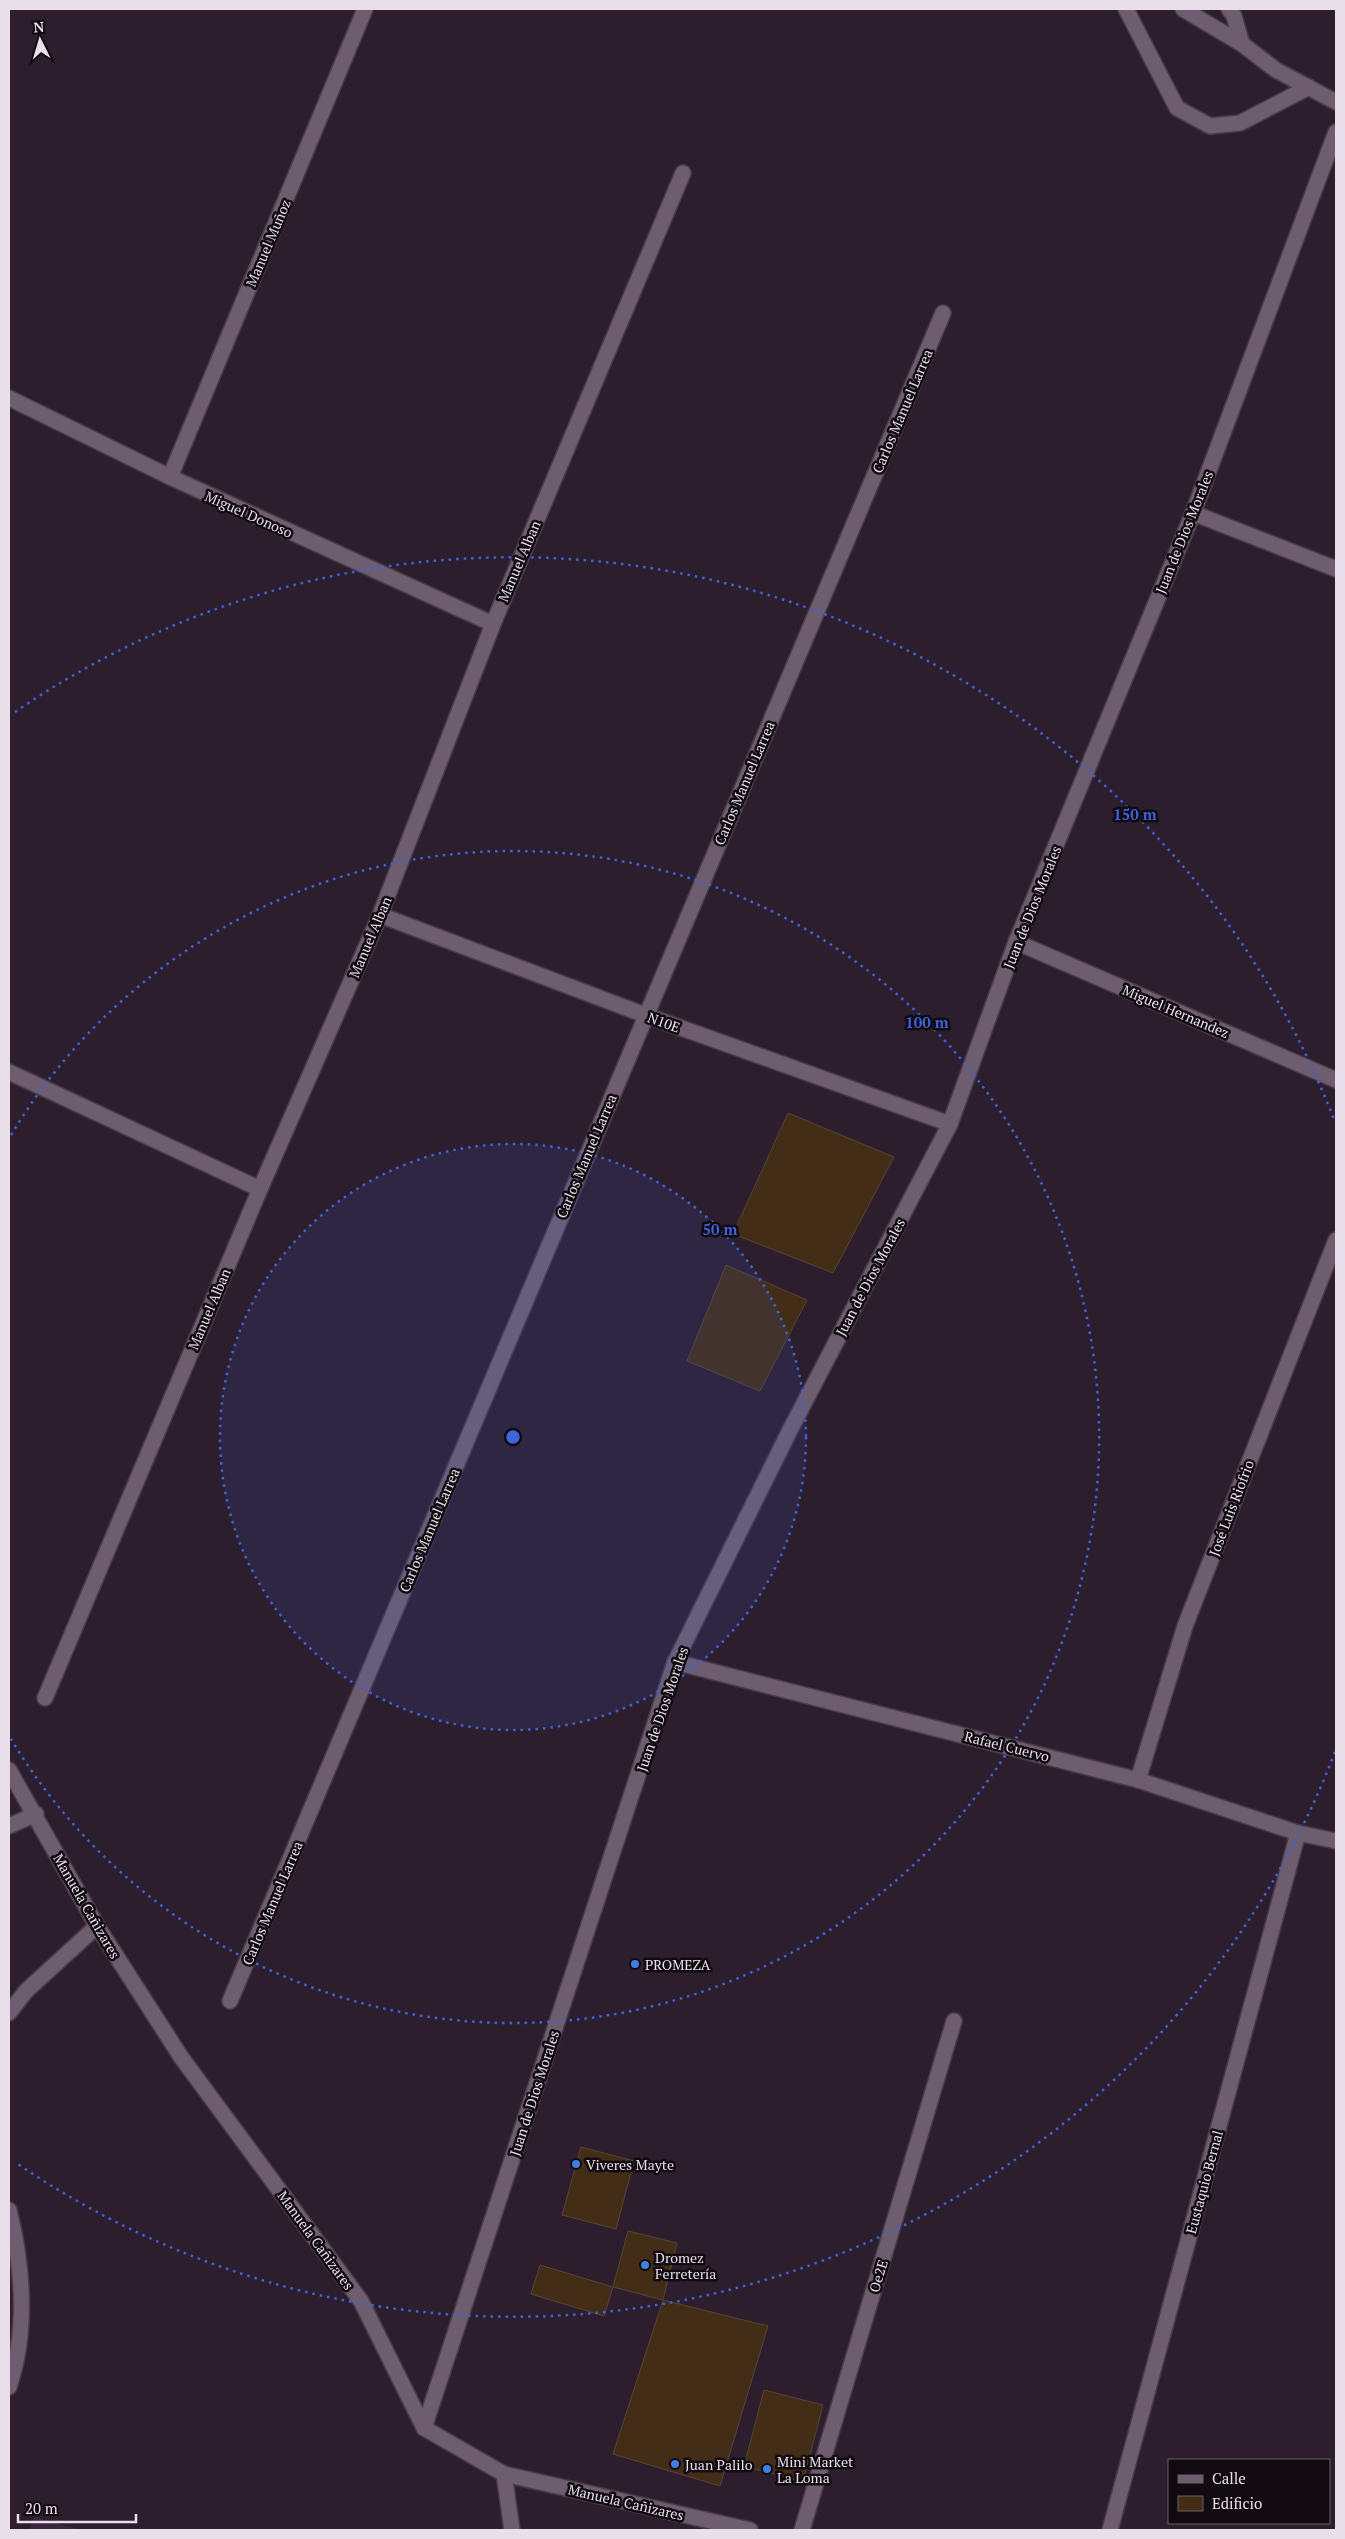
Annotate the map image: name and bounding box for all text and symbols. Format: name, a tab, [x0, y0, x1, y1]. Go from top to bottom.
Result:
north arrow	[15, 15, 65, 65]
text: N	[33, 17, 45, 36]
street label: Manuel Muñoz	[241, 196, 295, 290]
street label: Carlos Manuel Larrea	[867, 346, 937, 476]
street label: Juan de Dios Morales	[1151, 468, 1217, 596]
street label: Miguel Donoso	[202, 486, 296, 542]
street label: Manuel Alban	[493, 517, 545, 605]
street label: Carlos Manuel Larrea	[709, 718, 779, 848]
text: 150 m	[1113, 804, 1157, 824]
street label: Juan de Dios Morales	[999, 843, 1065, 971]
street label: Manuel Alban	[344, 893, 396, 981]
street label: Miguel Hernandez	[1120, 980, 1232, 1042]
street label: N10E	[645, 1007, 683, 1037]
text: 100 m	[905, 1012, 949, 1032]
street label: Carlos Manuel Larrea	[551, 1091, 621, 1221]
street label: Juan de Dios Morales	[831, 1215, 909, 1339]
text: 50 m	[703, 1219, 738, 1239]
street label: Manuel Alban	[183, 1265, 235, 1353]
centre of rings	[504, 1428, 522, 1446]
street label: José Luis Riofrio	[1204, 1457, 1258, 1559]
street label: Carlos Manuel Larrea	[394, 1465, 464, 1595]
street label: Juan de Dios Morales	[632, 1644, 692, 1774]
street label: Rafael Cuervo	[963, 1726, 1052, 1766]
street label: Carlos Manuel Larrea	[237, 1838, 307, 1968]
street label: Manuela Cañizares	[49, 1850, 125, 1962]
place label: PROMEZA	[645, 1955, 711, 1974]
marker: PROMEZA	[629, 1958, 641, 1970]
street label: Juan de Dios Morales	[505, 2028, 563, 2158]
street label: Eustaquio Bernal	[1181, 2128, 1227, 2236]
place label: Viveres Mayte	[586, 2155, 674, 2174]
marker: Viveres Mayte	[570, 2158, 582, 2170]
street label: Manuela Cañizares	[274, 2187, 358, 2293]
place label: Dromez Ferretería	[655, 2248, 716, 2283]
street label: Oe2E	[864, 2257, 892, 2295]
marker: Dromez Ferretería	[639, 2259, 651, 2271]
place label: Mini Market La Loma	[777, 2452, 854, 2487]
place label: Juan Palilo	[685, 2455, 753, 2474]
marker: Juan Palilo	[669, 2458, 681, 2470]
legend	[1168, 2459, 1330, 2524]
marker: Mini Market La Loma	[761, 2463, 773, 2475]
text: Calle	[1212, 2468, 1246, 2488]
street label: Manuela Cañizares	[566, 2479, 686, 2525]
scale bar	[18, 2492, 135, 2524]
text: Edificio	[1212, 2493, 1262, 2513]
text: 20 m	[25, 2498, 58, 2518]

